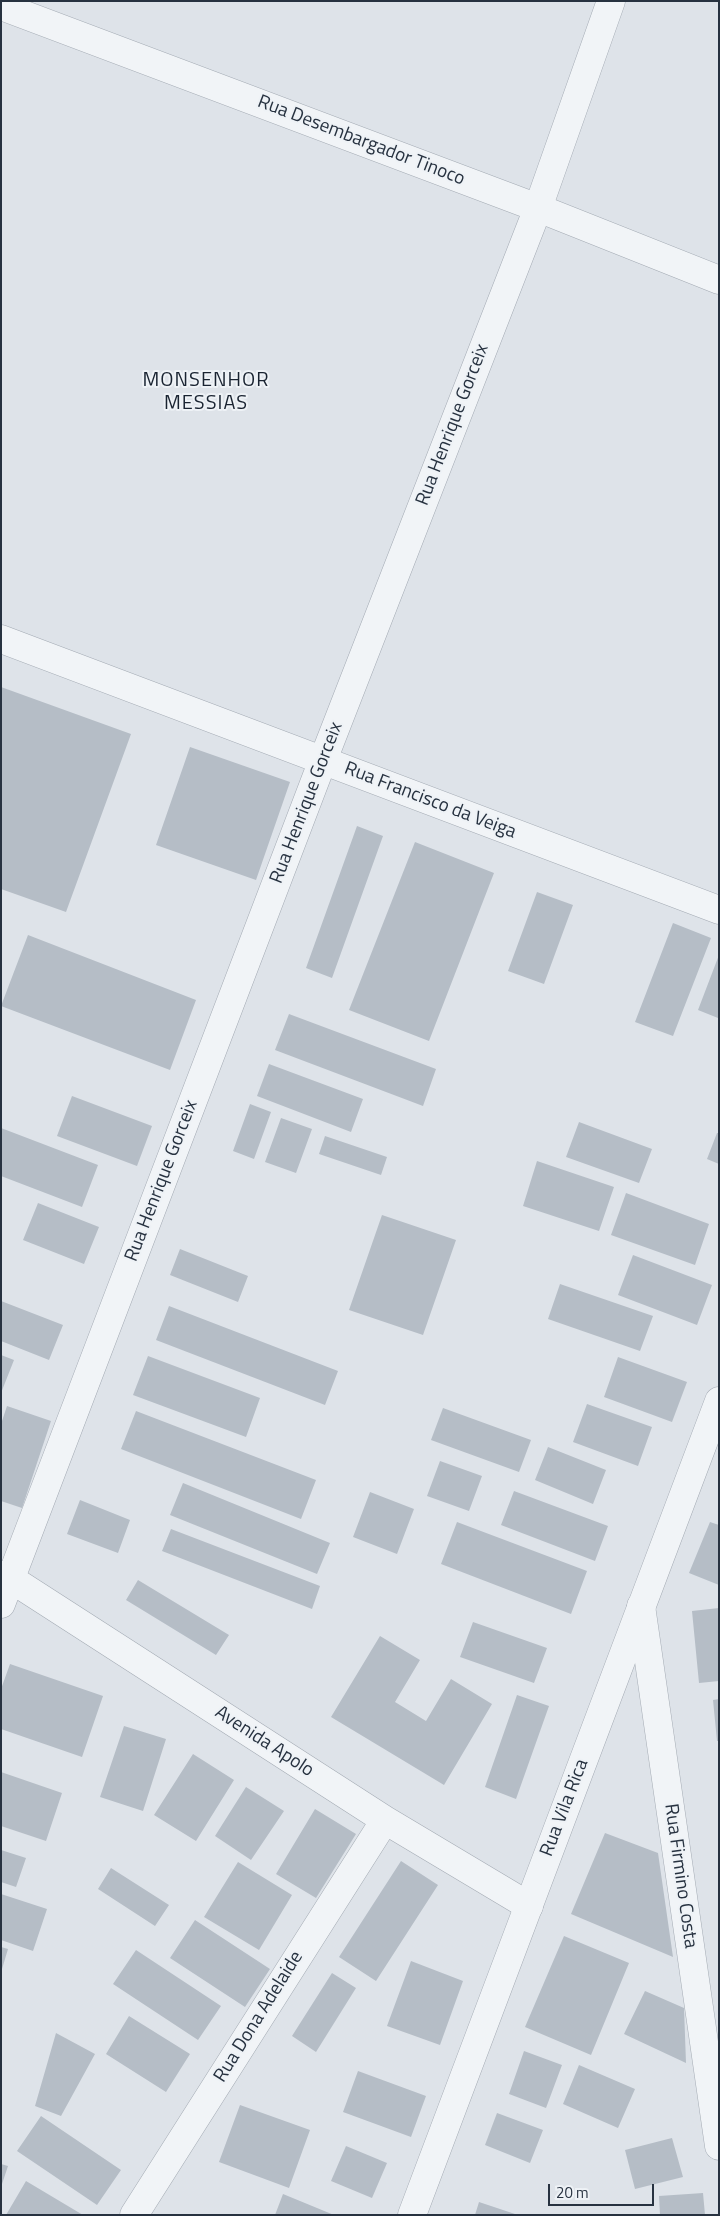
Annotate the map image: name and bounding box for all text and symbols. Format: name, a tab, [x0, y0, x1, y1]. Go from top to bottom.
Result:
street label: Rua Desembargador Tinoco	[254, 91, 468, 191]
street label: Rua Henrique Gorceix	[412, 341, 494, 509]
district label: MONSENHOR MESSIAS	[141, 369, 271, 416]
street label: Rua Henrique Gorceix	[266, 719, 348, 887]
street label: Rua Francisco da Veiga	[341, 758, 519, 844]
street label: Rua Henrique Gorceix	[121, 1097, 203, 1265]
street label: Avenida Apolo	[210, 1702, 318, 1782]
street label: Rua Vila Rica	[536, 1756, 594, 1860]
street label: Rua Firmino Costa	[659, 1802, 701, 1950]
street label: Rua Dona Adelaide	[210, 1947, 308, 2087]
scale bar	[550, 2174, 656, 2206]
text: 20 m	[556, 2181, 589, 2204]

